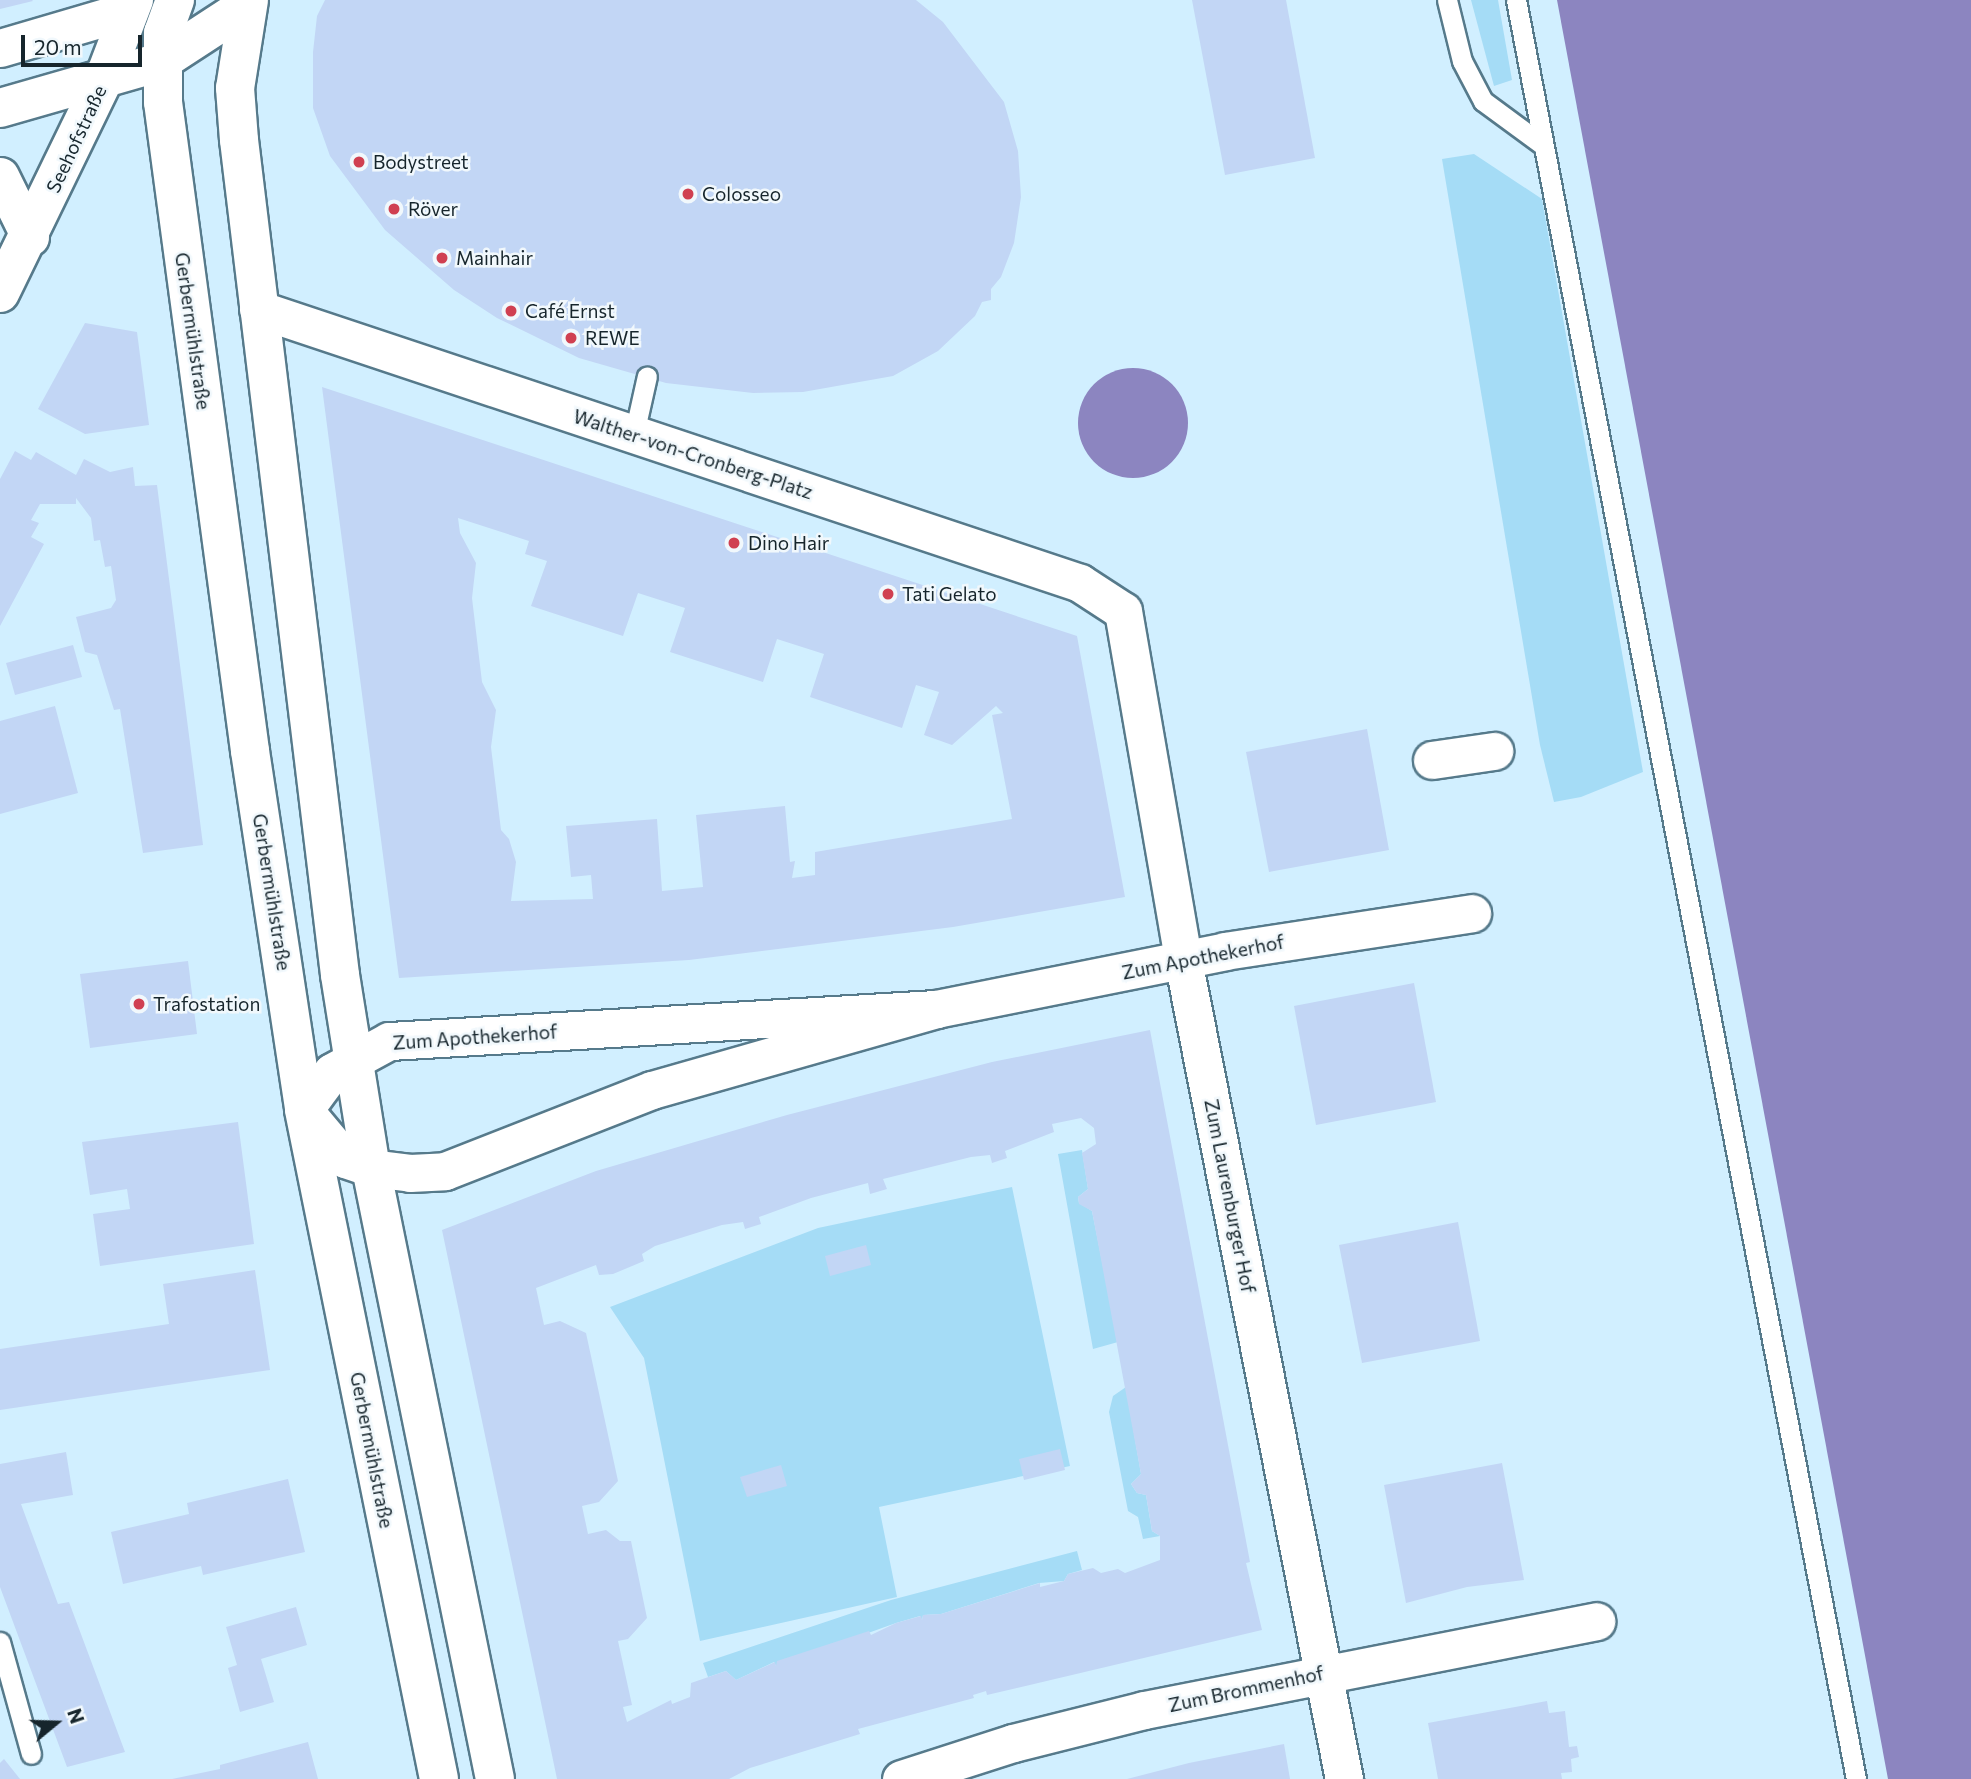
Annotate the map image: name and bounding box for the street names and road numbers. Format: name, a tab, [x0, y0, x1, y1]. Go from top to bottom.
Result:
street label: Seehofstraße	[41, 82, 111, 196]
street label: Gerbermühlstraße	[171, 251, 215, 411]
street label: Walther-von-Cronberg-Platz	[570, 404, 816, 504]
street label: Gerbermühlstraße	[248, 812, 296, 972]
street label: Zum Apothekerhof	[1120, 930, 1286, 984]
street label: Zum Apothekerhof	[392, 1020, 558, 1054]
street label: Zum Laurenburger Hof	[1200, 1097, 1260, 1295]
street label: Gerbermühlstraße	[346, 1370, 398, 1530]
street label: Zum Brommenhof	[1166, 1661, 1326, 1717]

